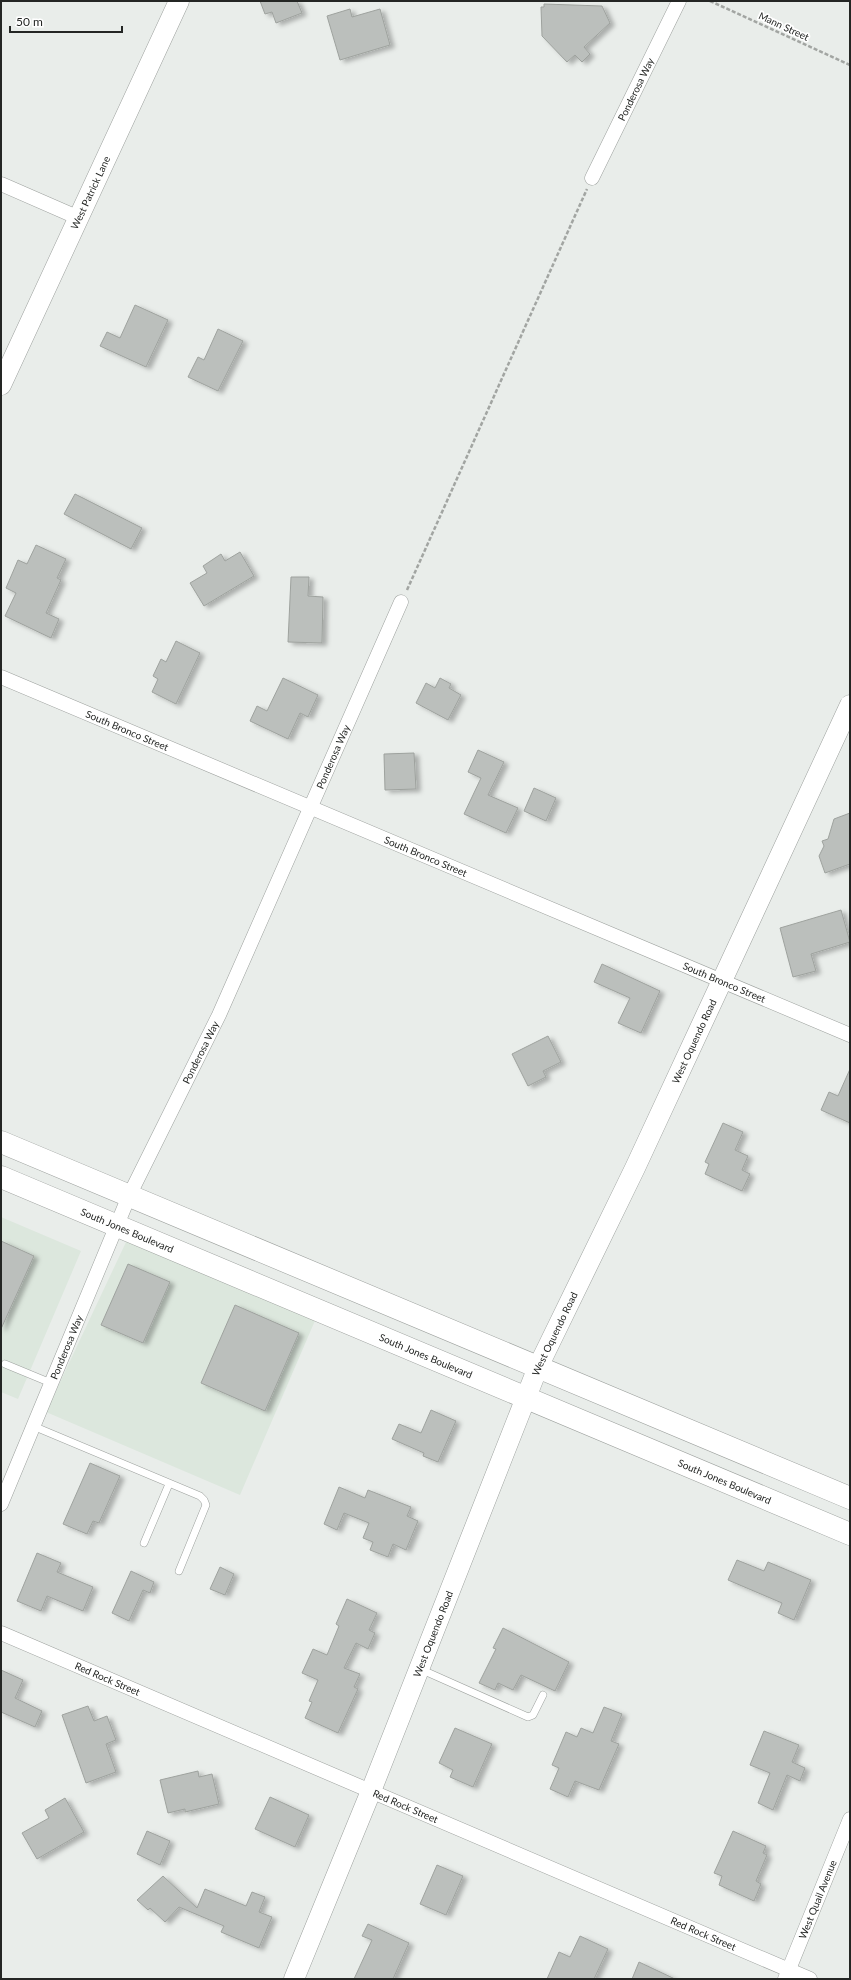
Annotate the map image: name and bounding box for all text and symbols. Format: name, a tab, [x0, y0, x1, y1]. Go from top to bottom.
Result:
scale bar	[10, 8, 122, 34]
street label: Mann Street	[757, 9, 811, 43]
text: 50 m	[16, 14, 43, 29]
street label: Ponderosa Way	[615, 55, 657, 123]
street label: West Patrick Lane	[68, 154, 112, 231]
street label: South Bronco Street	[84, 707, 171, 753]
street label: Ponderosa Way	[314, 722, 353, 790]
street label: South Bronco Street	[383, 833, 469, 879]
street label: South Bronco Street	[681, 959, 768, 1005]
street label: West Oquendo Road	[669, 997, 719, 1085]
street label: Ponderosa Way	[180, 1018, 221, 1086]
street label: South Jones Boulevard	[79, 1205, 176, 1255]
street label: West Oquendo Road	[529, 1290, 580, 1377]
street label: Ponderosa Way	[48, 1312, 85, 1381]
street label: South Jones Boulevard	[378, 1331, 474, 1381]
street label: South Jones Boulevard	[676, 1456, 773, 1506]
street label: West Oquendo Road	[411, 1589, 455, 1679]
street label: Red Rock Street	[73, 1659, 142, 1698]
street label: Red Rock Street	[371, 1787, 440, 1825]
street label: West Quail Avenue	[796, 1858, 839, 1941]
street label: Red Rock Street	[669, 1914, 738, 1953]

